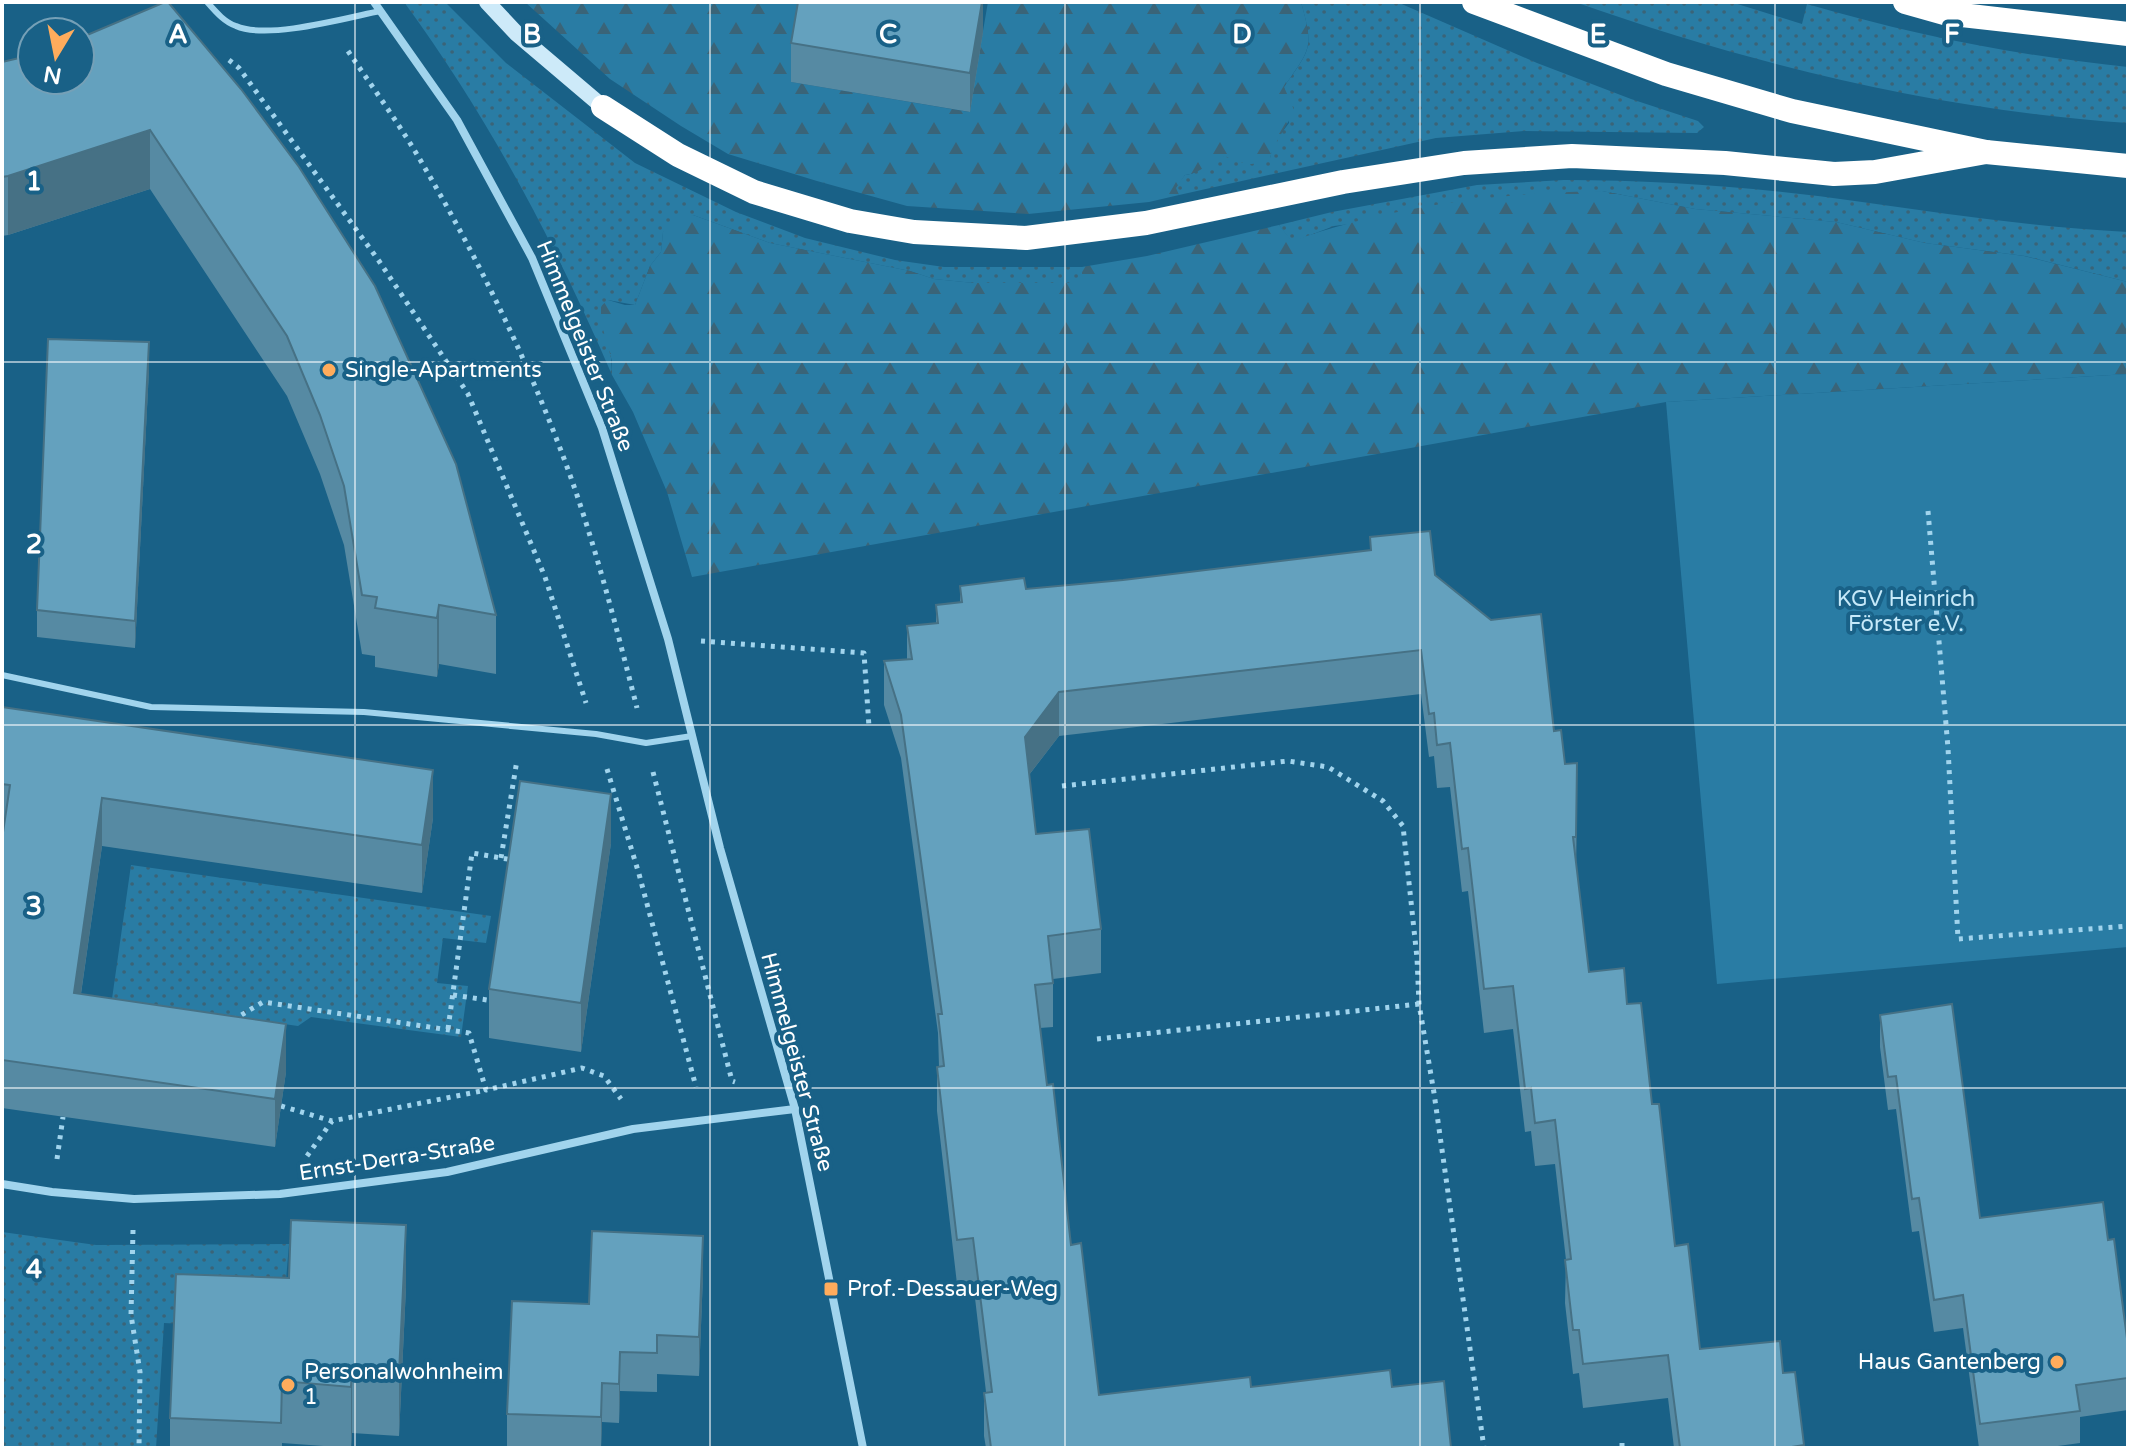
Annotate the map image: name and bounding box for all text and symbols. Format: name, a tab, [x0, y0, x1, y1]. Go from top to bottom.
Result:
north arrow	[16, 16, 96, 96]
text: A	[168, 19, 188, 50]
text: B	[523, 19, 541, 50]
text: C	[879, 19, 897, 50]
text: D	[1232, 19, 1252, 50]
text: E	[1590, 19, 1606, 50]
text: F	[1944, 19, 1960, 50]
text: N	[42, 60, 64, 89]
text: 1	[26, 166, 42, 197]
street label: Himmelgeister Straße	[531, 237, 639, 455]
place label: Single-Apartments	[345, 357, 542, 383]
marker: Single-Apartments	[320, 361, 338, 379]
text: 2	[26, 529, 42, 560]
park label: KGV Heinrich Förster e.V.	[1837, 586, 1975, 637]
text: 3	[26, 891, 42, 922]
street label: Himmelgeister Straße	[755, 950, 839, 1174]
street label: Ernst-Derra-Straße	[297, 1130, 497, 1186]
text: 4	[26, 1254, 42, 1285]
place label: Prof.-Dessauer-Weg	[847, 1276, 1058, 1302]
marker: Prof.-Dessauer-Weg	[822, 1280, 840, 1298]
place label: Haus Gantenberg	[1858, 1349, 2041, 1375]
marker: Haus Gantenberg	[2048, 1353, 2066, 1371]
place label: Personalwohnheim 1	[304, 1359, 504, 1410]
marker: Personalwohnheim 1	[279, 1376, 297, 1394]

